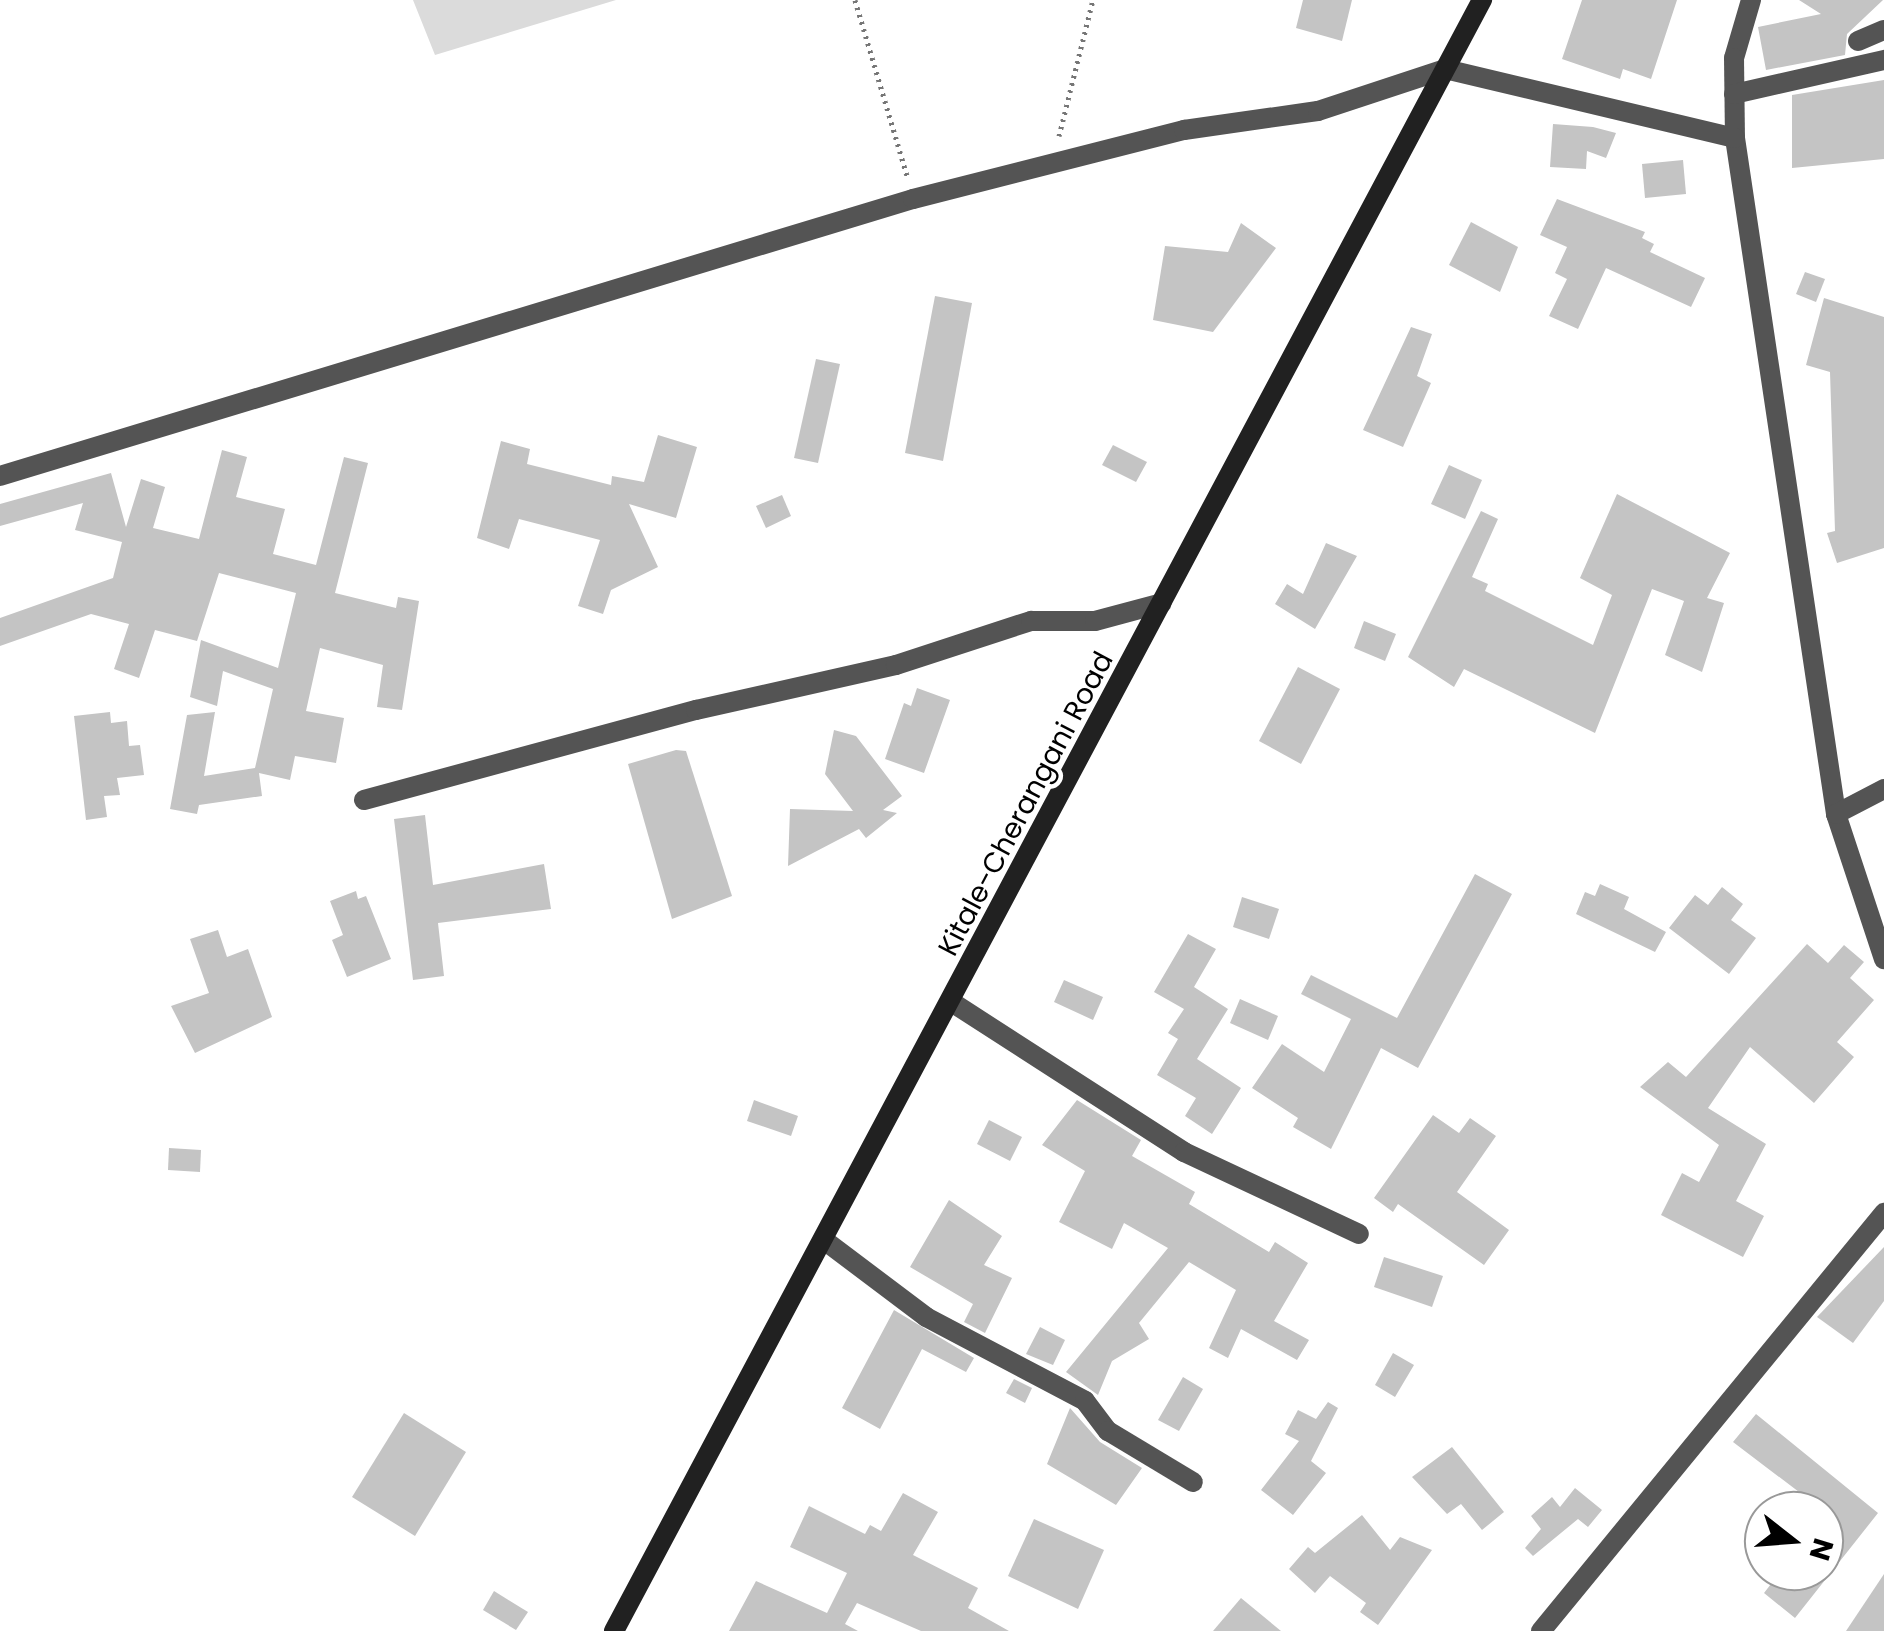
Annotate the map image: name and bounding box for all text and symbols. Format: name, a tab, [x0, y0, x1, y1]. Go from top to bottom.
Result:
street label: Kitale-Cherangani Road	[931, 646, 1121, 962]
north arrow	[1744, 1491, 1844, 1591]
text: N	[1800, 1534, 1843, 1565]

